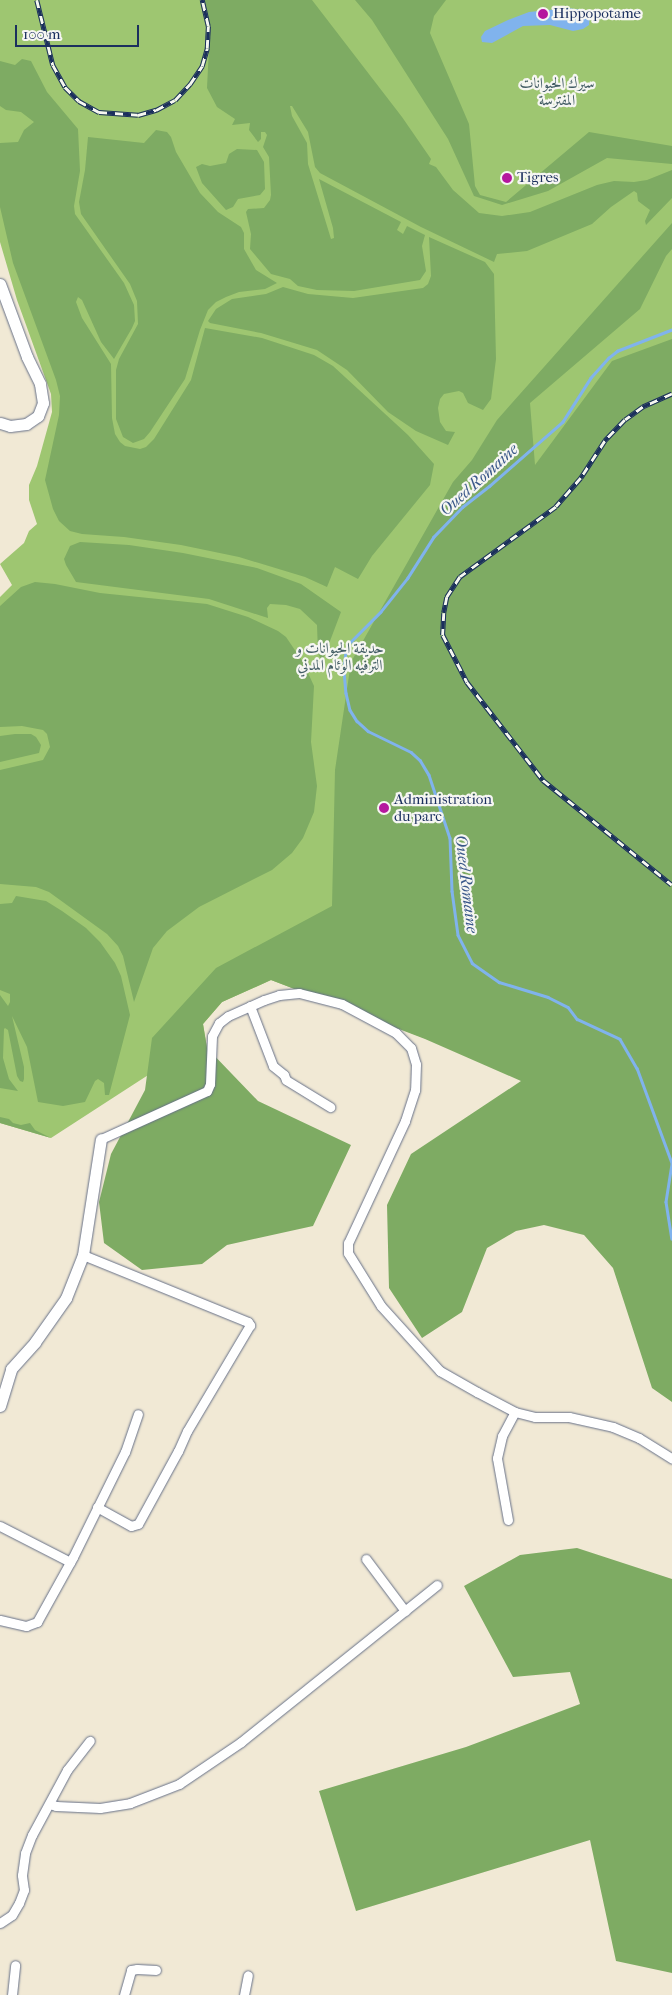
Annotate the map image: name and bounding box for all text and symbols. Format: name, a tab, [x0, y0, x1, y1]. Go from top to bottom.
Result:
place label: Hippopotame	[553, 5, 641, 23]
marker: Hippopotame	[537, 8, 549, 20]
scale bar	[18, 15, 141, 47]
text: 100 m	[23, 25, 61, 43]
park label: سيرك الحيوانات المفترسة	[520, 74, 594, 109]
place label: Tigres	[517, 169, 559, 187]
marker: Tigres	[501, 172, 513, 184]
water label: Oued Romaine	[436, 440, 522, 520]
park label: حديقة الحيوانات و الترفيه الوئام المدني	[296, 639, 384, 674]
place label: Administration du parc	[394, 790, 492, 825]
marker: Administration du parc	[378, 802, 390, 814]
water label: Oued Romaine	[450, 834, 482, 934]

